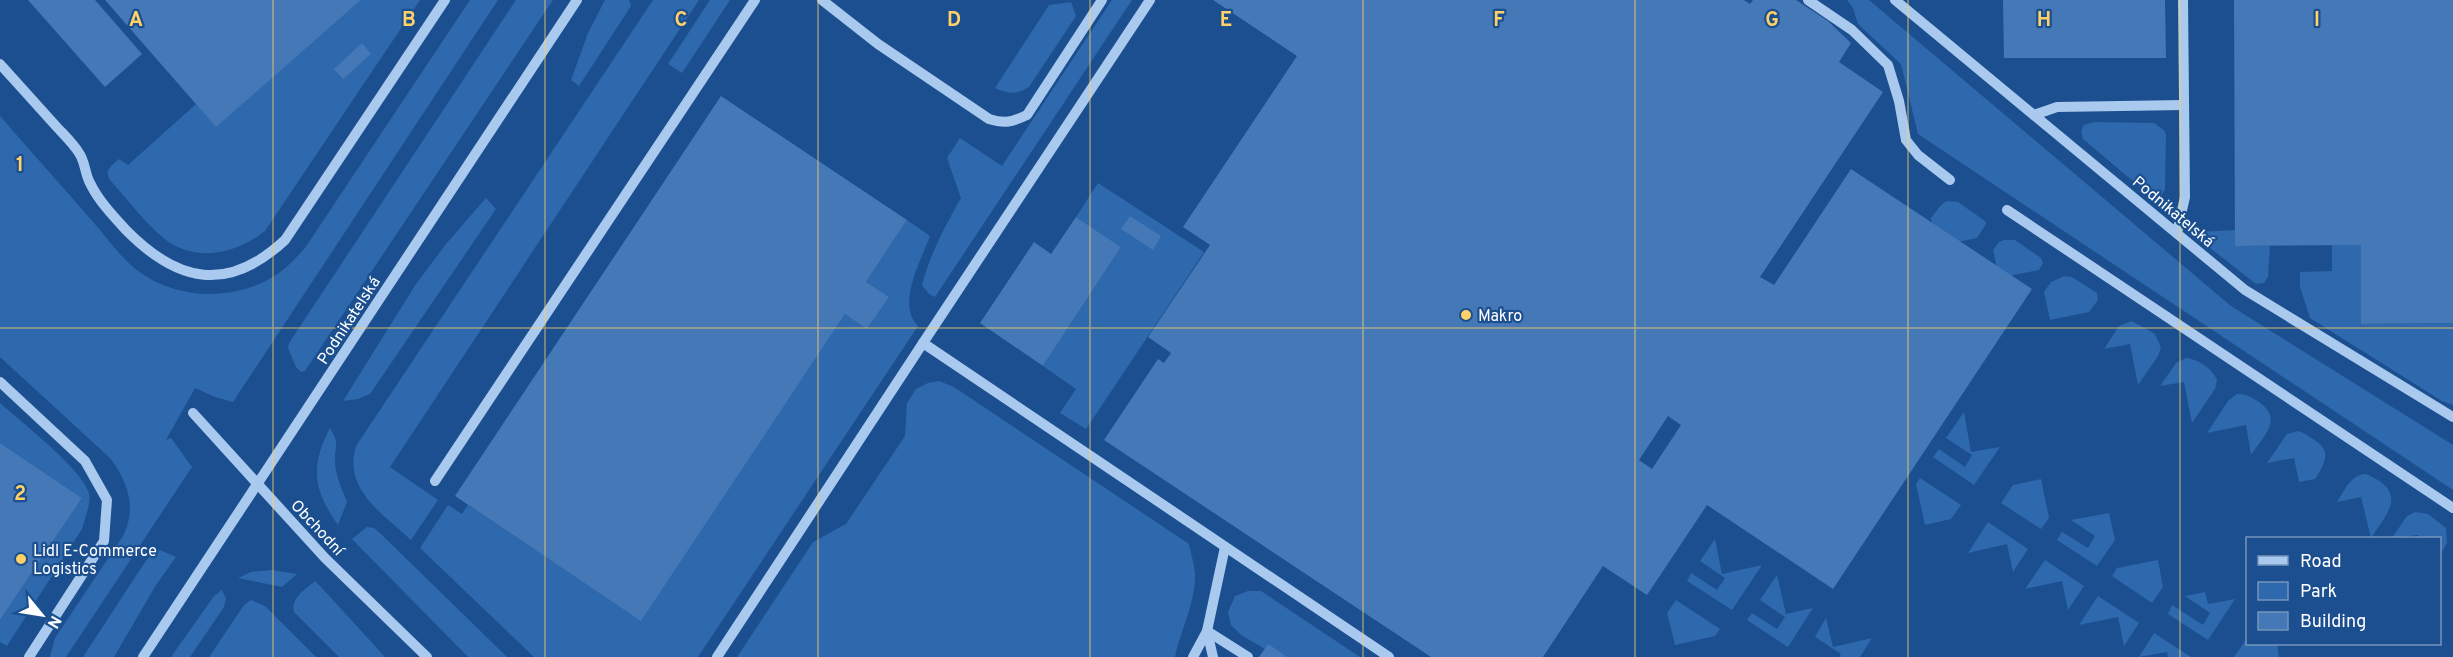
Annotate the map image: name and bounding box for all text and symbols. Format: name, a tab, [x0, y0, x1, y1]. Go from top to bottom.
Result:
text: A	[129, 8, 143, 34]
text: B	[402, 8, 416, 34]
text: C	[675, 8, 687, 34]
text: D	[947, 8, 961, 34]
text: E	[1220, 8, 1232, 34]
text: F	[1493, 8, 1505, 34]
text: G	[1765, 8, 1779, 34]
text: H	[2037, 8, 2051, 34]
text: I	[2314, 8, 2320, 34]
text: 1	[16, 153, 24, 179]
street label: Podnikatelská	[2128, 172, 2218, 253]
street label: Podnikatelská	[314, 273, 386, 369]
place label: Makro	[1478, 307, 1522, 327]
marker: Makro	[1459, 308, 1473, 322]
text: 2	[14, 482, 26, 508]
street label: Obchodní	[286, 496, 349, 562]
legend	[2246, 537, 2441, 645]
place label: Lidl E-Commerce Logistics	[33, 542, 157, 580]
text: Road	[2300, 551, 2342, 574]
marker: Lidl E-Commerce Logistics	[14, 552, 28, 566]
text: Park	[2300, 581, 2337, 604]
north arrow	[12, 585, 72, 645]
text: Building	[2300, 611, 2366, 634]
text: N	[42, 612, 65, 631]

